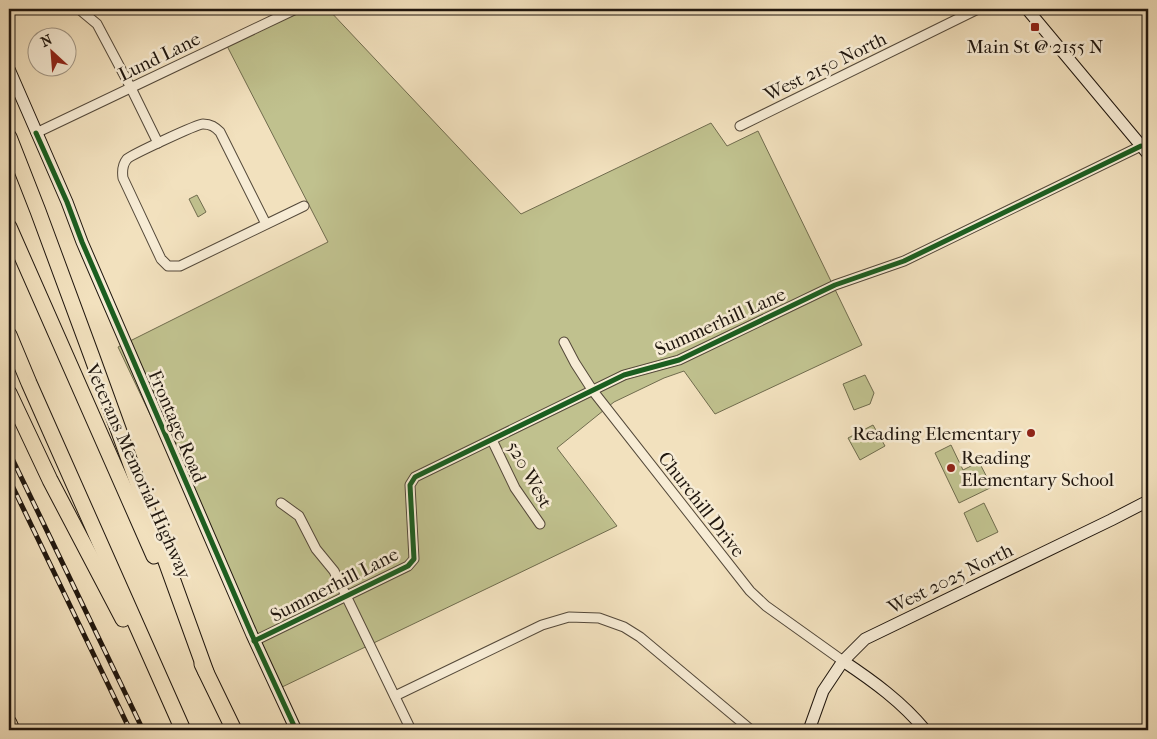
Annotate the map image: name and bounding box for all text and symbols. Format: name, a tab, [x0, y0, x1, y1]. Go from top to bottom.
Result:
marker: Main St @ 2155 N	[1029, 21, 1041, 33]
north arrow	[28, 28, 78, 78]
street label: Lund Lane	[115, 28, 204, 86]
street label: West 2150 North	[760, 28, 890, 106]
text: N	[38, 31, 55, 51]
place label: Main St @ 2155 N	[966, 36, 1104, 58]
street label: Summerhill Lane	[652, 283, 789, 361]
street label: Veterans Memorial Highway	[80, 360, 196, 583]
street label: Frontage Road	[144, 367, 211, 487]
place label: Reading Elementary	[852, 423, 1022, 445]
marker: Reading Elementary	[1025, 427, 1037, 439]
street label: 520 West	[502, 437, 557, 512]
place label: Reading Elementary School	[961, 447, 1114, 491]
street label: Churchill Drive	[653, 448, 749, 562]
marker: Reading Elementary School	[945, 462, 957, 474]
street label: West 2025 North	[884, 539, 1017, 619]
street label: Summerhill Lane	[267, 543, 402, 627]

